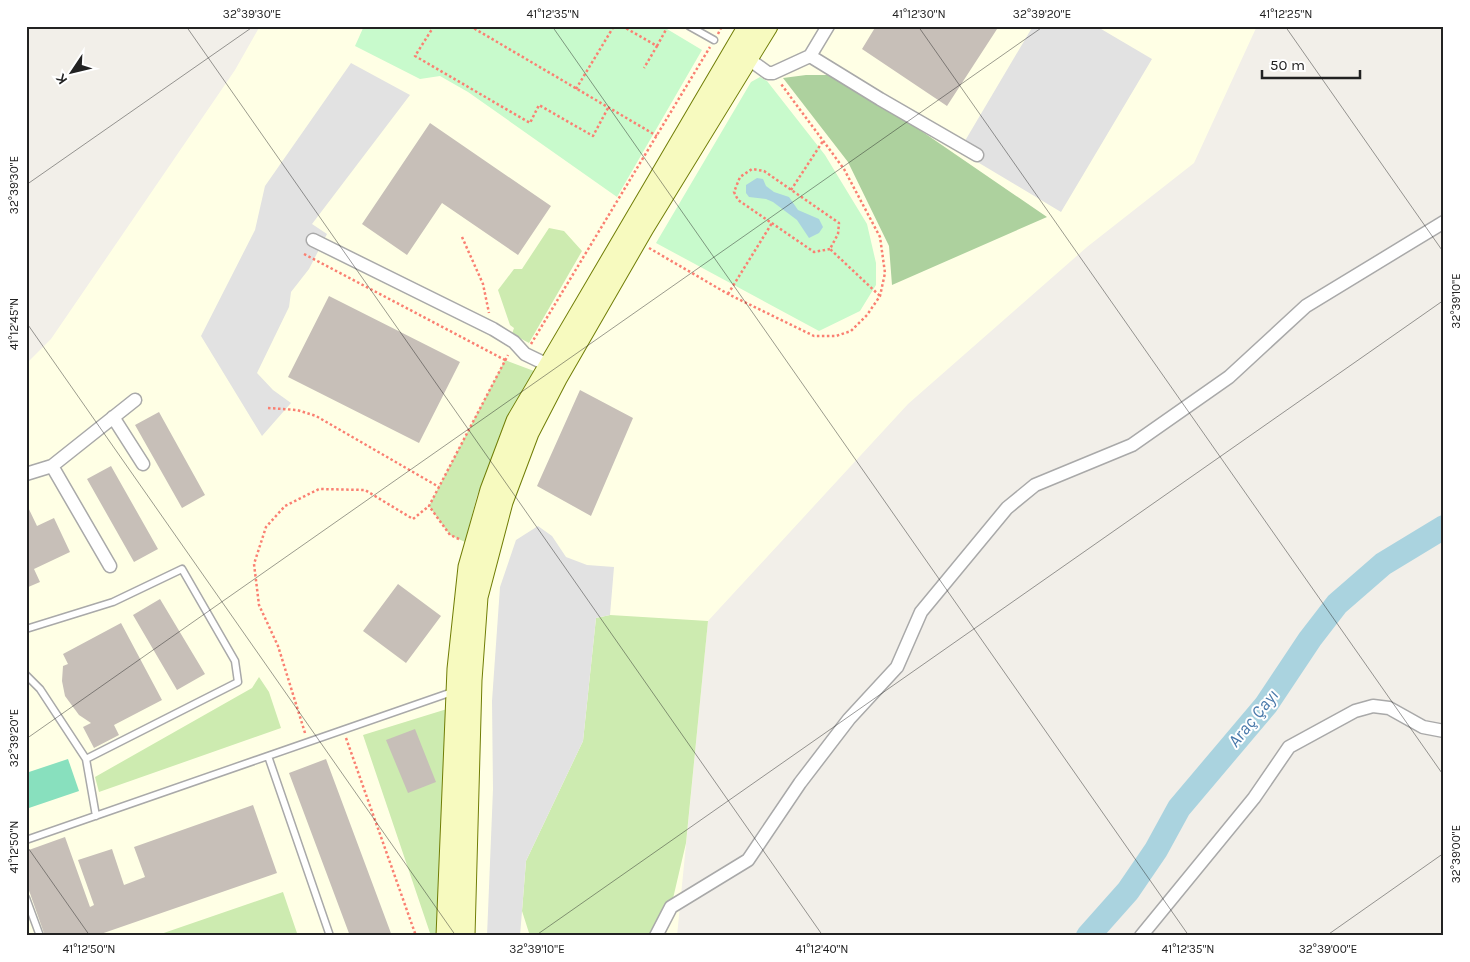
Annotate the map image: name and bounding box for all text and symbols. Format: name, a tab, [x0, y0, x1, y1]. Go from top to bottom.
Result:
text: 32°39'30"E	[223, 7, 281, 21]
text: 41°12'35"N	[526, 7, 580, 21]
text: 41°12'30"N	[892, 7, 946, 21]
text: 32°39'20"E	[1013, 7, 1071, 21]
text: 41°12'25"N	[1260, 7, 1312, 21]
north arrow	[48, 48, 98, 98]
scale bar	[1262, 48, 1360, 80]
text: 50 m	[1270, 56, 1305, 74]
text: K	[52, 70, 71, 88]
text: 32°39'30"E	[7, 156, 21, 214]
text: 32°39'10"E	[1449, 273, 1463, 329]
text: 41°12'45"N	[7, 298, 21, 350]
water label: Araç Çayı	[1223, 684, 1283, 752]
text: 32°39'20"E	[7, 709, 21, 767]
text: 41°12'50"N	[7, 820, 21, 874]
text: 32°39'00"E	[1449, 825, 1463, 883]
text: 41°12'50"N	[62, 942, 116, 956]
text: 32°39'10"E	[509, 942, 565, 956]
text: 41°12'40"N	[796, 942, 849, 956]
text: 41°12'35"N	[1161, 942, 1215, 956]
text: 32°39'00"E	[1299, 942, 1357, 956]

